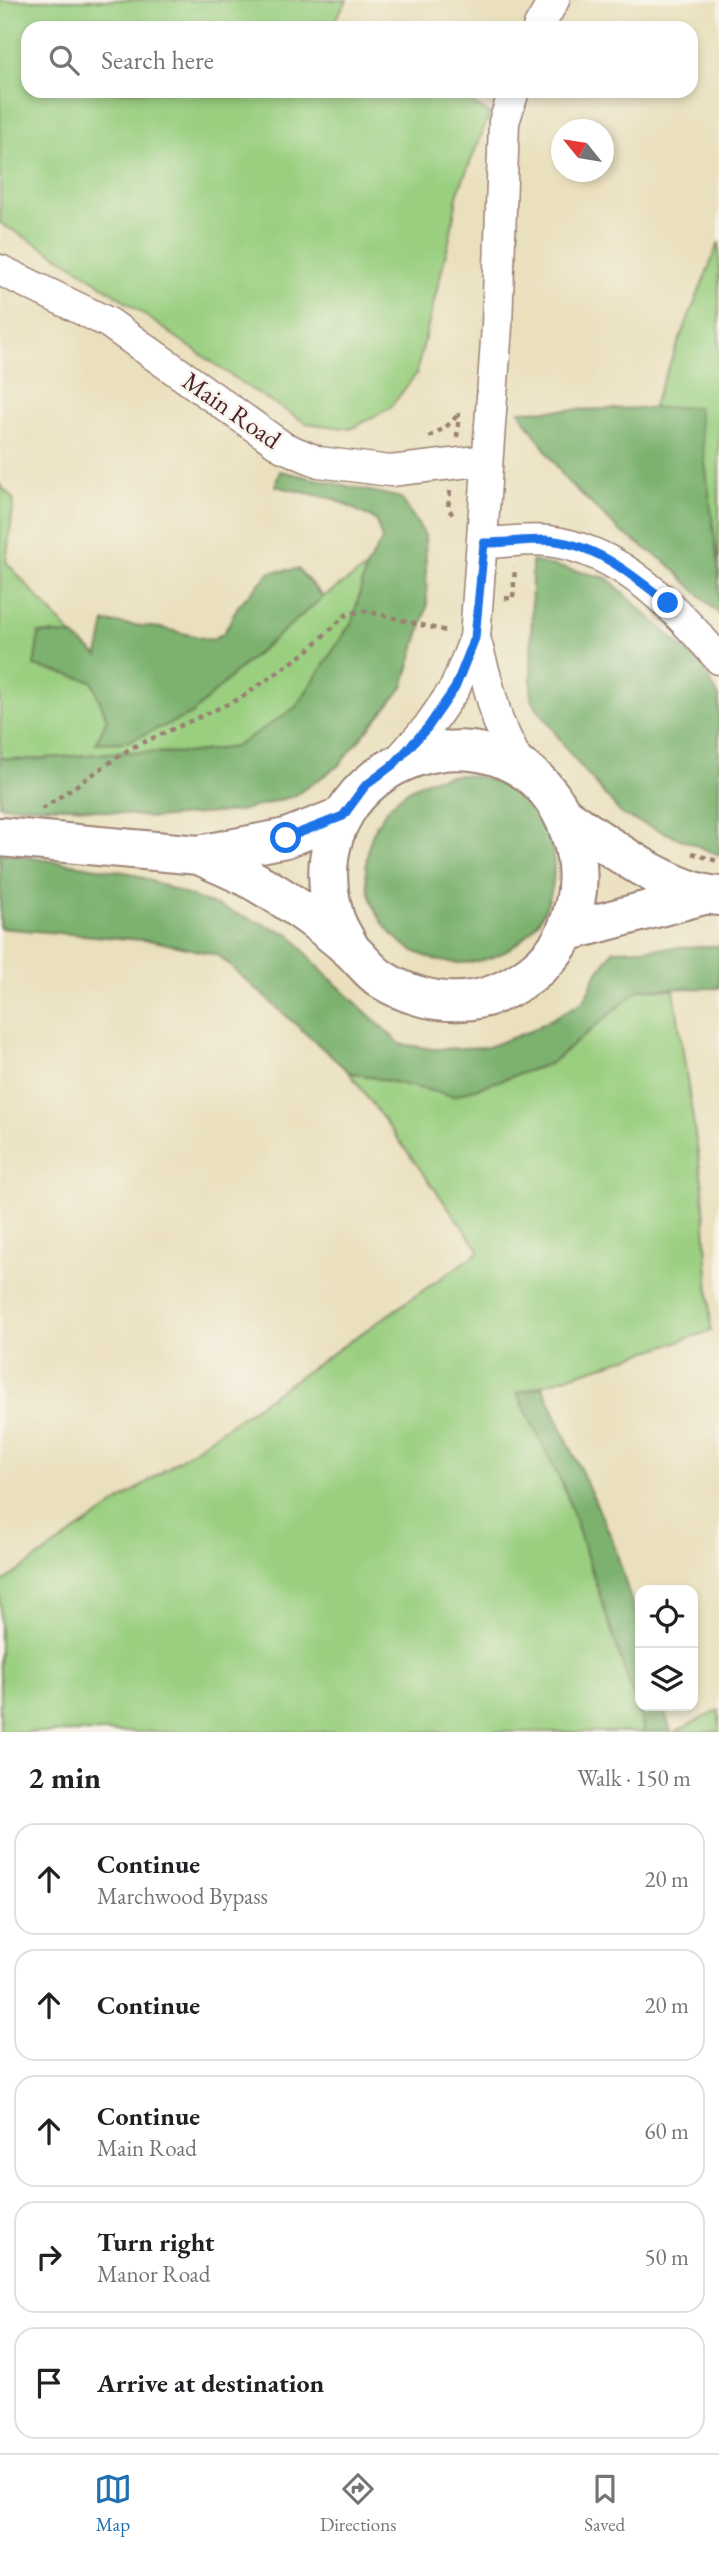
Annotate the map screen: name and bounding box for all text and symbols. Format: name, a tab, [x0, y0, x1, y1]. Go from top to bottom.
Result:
search box	[21, 21, 698, 98]
icon: search	[45, 41, 83, 79]
text: Search here	[101, 43, 214, 77]
north arrow	[551, 119, 614, 182]
street label: Main Road	[176, 364, 289, 457]
route end	[652, 587, 683, 618]
route start	[270, 822, 301, 853]
map controls	[635, 1585, 698, 1711]
button: locate	[635, 1585, 698, 1648]
button: layers	[635, 1648, 698, 1711]
text: 2 min	[28, 1758, 101, 1797]
text: Walk · 150 m	[577, 1763, 691, 1793]
text: Continue	[97, 1847, 200, 1881]
icon: ahead	[30, 1860, 68, 1898]
text: 20 m	[644, 1864, 689, 1894]
text: Marchwood Bypass	[97, 1881, 268, 1911]
icon: ahead	[30, 1986, 68, 2024]
text: Continue	[97, 1988, 200, 2022]
text: 20 m	[644, 1990, 689, 2020]
text: Continue	[97, 2099, 200, 2133]
icon: ahead	[30, 2112, 68, 2150]
text: 60 m	[644, 2116, 689, 2146]
text: Main Road	[97, 2133, 197, 2163]
text: Turn right	[97, 2225, 215, 2259]
icon: right	[30, 2238, 68, 2276]
text: 50 m	[644, 2242, 689, 2272]
text: Manor Road	[97, 2259, 210, 2289]
icon: arrive	[30, 2364, 68, 2402]
text: Arrive at destination	[97, 2366, 324, 2400]
tab: Map	[94, 2470, 132, 2537]
tab: Directions	[320, 2470, 396, 2537]
tab: Saved	[584, 2470, 625, 2537]

